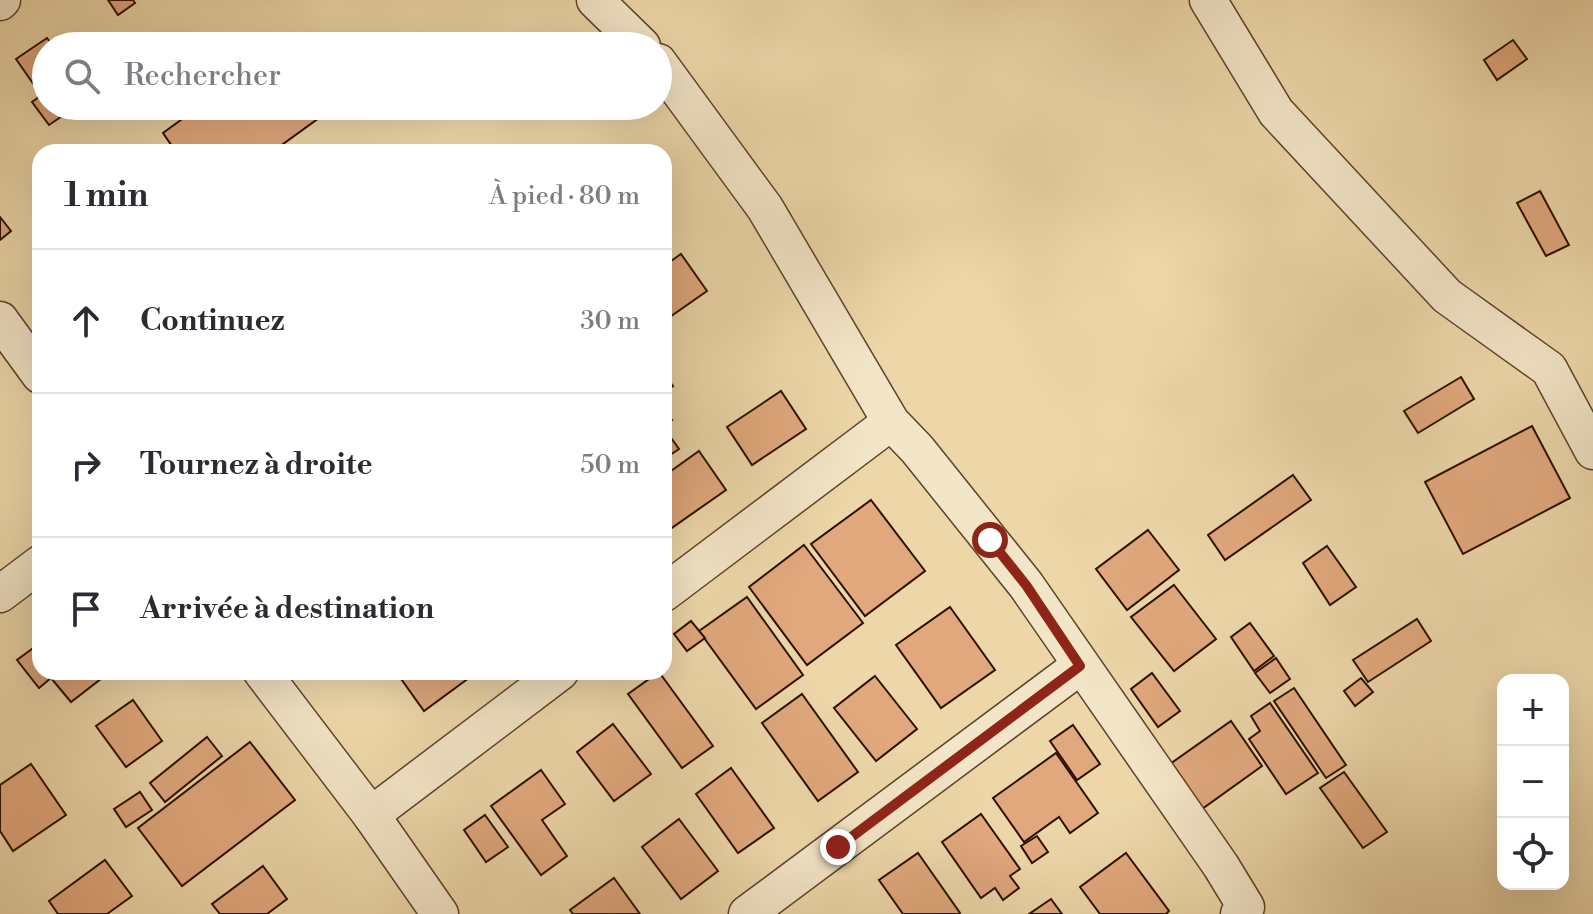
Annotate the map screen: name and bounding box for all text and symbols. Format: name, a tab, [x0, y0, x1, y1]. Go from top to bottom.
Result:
search box	[32, 32, 672, 120]
icon: search	[60, 54, 104, 98]
text: Rechercher	[124, 57, 281, 95]
text: 1 min	[64, 175, 148, 217]
text: À pied · 80 m	[489, 180, 640, 212]
icon: ahead	[64, 299, 108, 343]
text: Continuez	[140, 302, 285, 340]
text: 30 m	[580, 305, 640, 337]
icon: right	[64, 443, 108, 487]
text: Tournez à droite	[140, 446, 373, 484]
text: 50 m	[580, 449, 640, 481]
route start	[972, 522, 1008, 558]
icon: arrive	[64, 587, 108, 631]
text: Arrivée à destination	[140, 590, 434, 628]
map controls	[1497, 674, 1569, 890]
button: +	[1497, 674, 1569, 746]
button: −	[1497, 746, 1569, 818]
button: locate	[1497, 818, 1569, 890]
route end	[820, 829, 856, 865]

